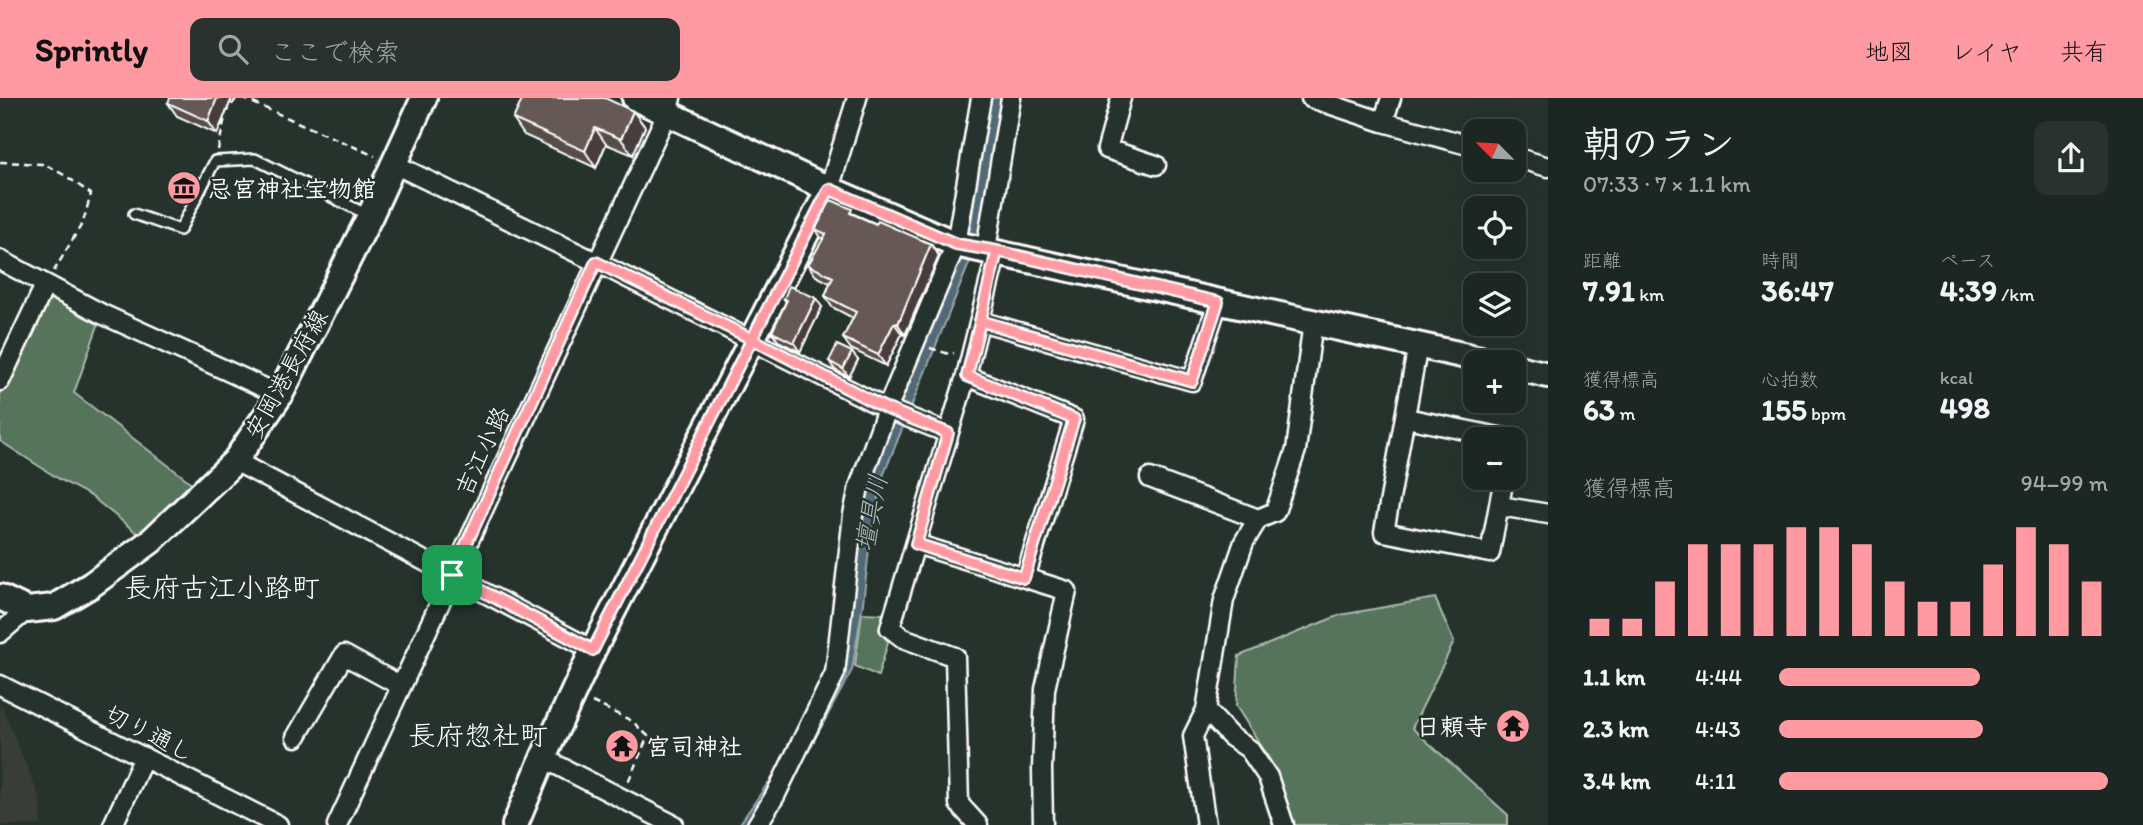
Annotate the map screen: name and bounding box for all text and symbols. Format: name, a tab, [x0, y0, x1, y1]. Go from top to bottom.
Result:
search box	[190, 18, 680, 81]
text: Sprintly	[35, 30, 148, 69]
icon: search	[214, 30, 252, 68]
text: ここで検索	[270, 36, 400, 68]
text: 地図	[1865, 37, 1913, 66]
text: レイヤ	[1951, 37, 2022, 66]
text: 共有	[2060, 37, 2108, 66]
north arrow	[1463, 119, 1526, 182]
map controls	[1463, 119, 1526, 490]
text: 朝のラン	[1583, 121, 1735, 167]
button: share	[2034, 121, 2108, 195]
museum icon: 忌宮神社宝物館	[165, 169, 203, 207]
text: 07:33 · 7 × 1.1 km	[1583, 170, 1751, 198]
place label: 忌宮神社宝物館	[208, 174, 376, 203]
button: locate	[1463, 196, 1526, 259]
text: 距離	[1583, 249, 1621, 272]
text: 時間	[1761, 249, 1799, 272]
text: ペース	[1940, 249, 1996, 272]
text: 7.91	[1583, 272, 1635, 309]
text: 36:47	[1761, 272, 1834, 309]
text: 4:39	[1940, 272, 1997, 309]
button: layers	[1463, 273, 1526, 336]
text: km	[1635, 283, 1664, 306]
text: /km	[1997, 283, 2034, 306]
street label: 安岡港長府線	[238, 304, 334, 444]
button: +	[1463, 350, 1526, 413]
text: kcal	[1940, 366, 1973, 389]
text: 獲得標高	[1583, 368, 1659, 391]
text: 心拍数	[1761, 368, 1818, 391]
text: 498	[1940, 389, 1990, 426]
text: 63	[1583, 391, 1615, 428]
text: 155	[1761, 391, 1807, 428]
street label: 吉江小路	[449, 401, 515, 501]
text: m	[1615, 402, 1636, 425]
text: bpm	[1807, 402, 1846, 425]
button: −	[1463, 427, 1526, 490]
text: 94–99 m	[2021, 469, 2108, 497]
water label: 壇具川	[848, 472, 894, 554]
text: 獲得標高	[1583, 474, 1675, 502]
pin	[422, 545, 482, 605]
icon: arrive	[433, 556, 471, 594]
district label: 長府古江小路町	[124, 570, 320, 604]
text: 1.1 km	[1583, 663, 1646, 691]
text: 4:44	[1695, 663, 1742, 691]
street label: 切り通し	[101, 698, 199, 768]
temple icon: 日頼寺	[1494, 707, 1532, 745]
place label: 日頼寺	[1416, 712, 1488, 741]
text: 2.3 km	[1583, 715, 1649, 743]
text: 4:43	[1695, 715, 1741, 743]
district label: 長府惣社町	[408, 718, 548, 752]
temple icon: 宮司神社	[603, 727, 641, 765]
place label: 宮司神社	[646, 732, 742, 761]
text: 3.4 km	[1583, 767, 1651, 795]
text: 4:11	[1695, 767, 1736, 795]

